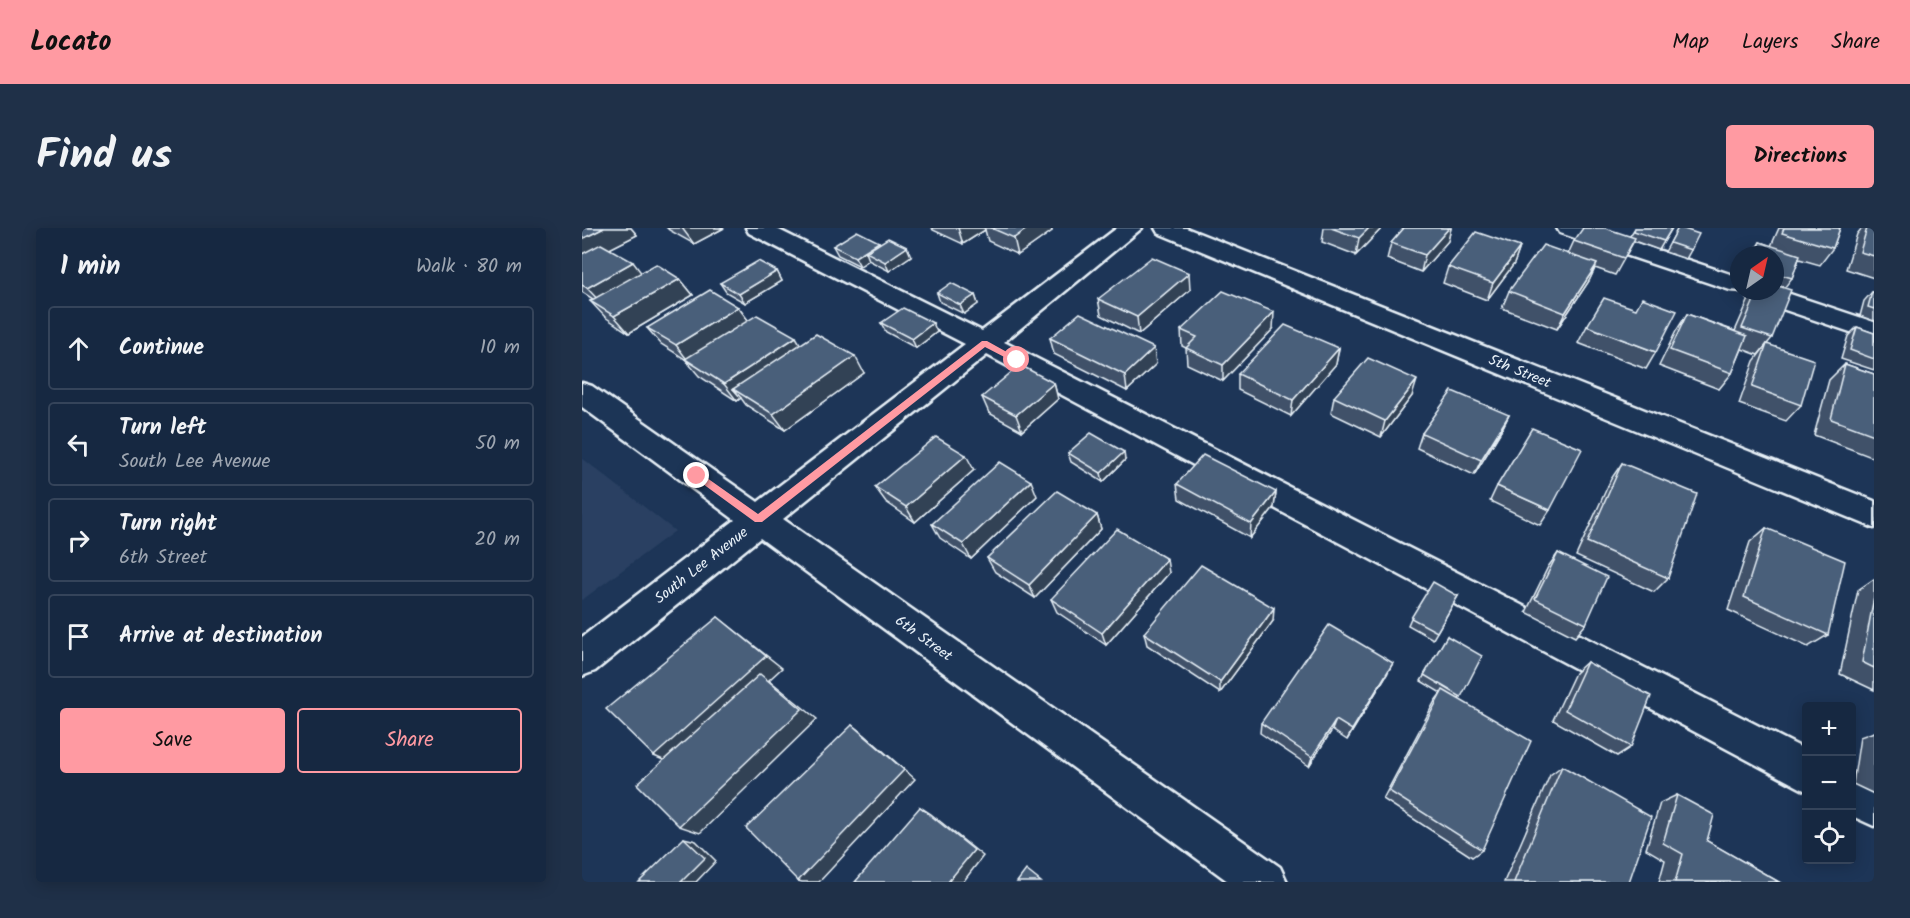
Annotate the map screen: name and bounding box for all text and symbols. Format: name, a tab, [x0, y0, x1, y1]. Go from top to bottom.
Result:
text: Locato	[30, 20, 111, 65]
text: Map	[1672, 26, 1709, 59]
text: Layers	[1742, 26, 1798, 59]
text: Share	[1831, 26, 1880, 59]
text: Find us	[36, 123, 172, 190]
button: Directions	[1726, 125, 1874, 188]
text: 1 min	[60, 246, 120, 288]
north arrow	[1730, 246, 1784, 300]
text: Walk · 80 m	[416, 251, 522, 283]
text: Continue	[119, 331, 204, 366]
icon: ahead	[62, 332, 95, 365]
text: 10 m	[480, 332, 520, 364]
route start	[1003, 346, 1029, 372]
street label: 5th Street	[1485, 348, 1555, 395]
text: Turn left	[119, 411, 206, 446]
icon: left	[62, 428, 95, 461]
text: 50 m	[475, 428, 520, 460]
text: South Lee Avenue	[119, 446, 271, 478]
route end	[683, 462, 709, 488]
text: Turn right	[119, 507, 217, 542]
street label: South Lee Avenue	[649, 521, 754, 610]
icon: right	[62, 524, 95, 557]
text: 20 m	[474, 524, 520, 556]
text: 6th Street	[119, 542, 207, 574]
street label: 6th Street	[890, 610, 957, 668]
text: Arrive at destination	[119, 619, 322, 654]
icon: arrive	[62, 620, 95, 653]
map controls	[1802, 702, 1856, 864]
button: +	[1802, 702, 1856, 756]
button: Save	[60, 708, 285, 773]
button: Share	[297, 708, 522, 773]
button: −	[1802, 756, 1856, 810]
button: locate	[1802, 810, 1856, 864]

